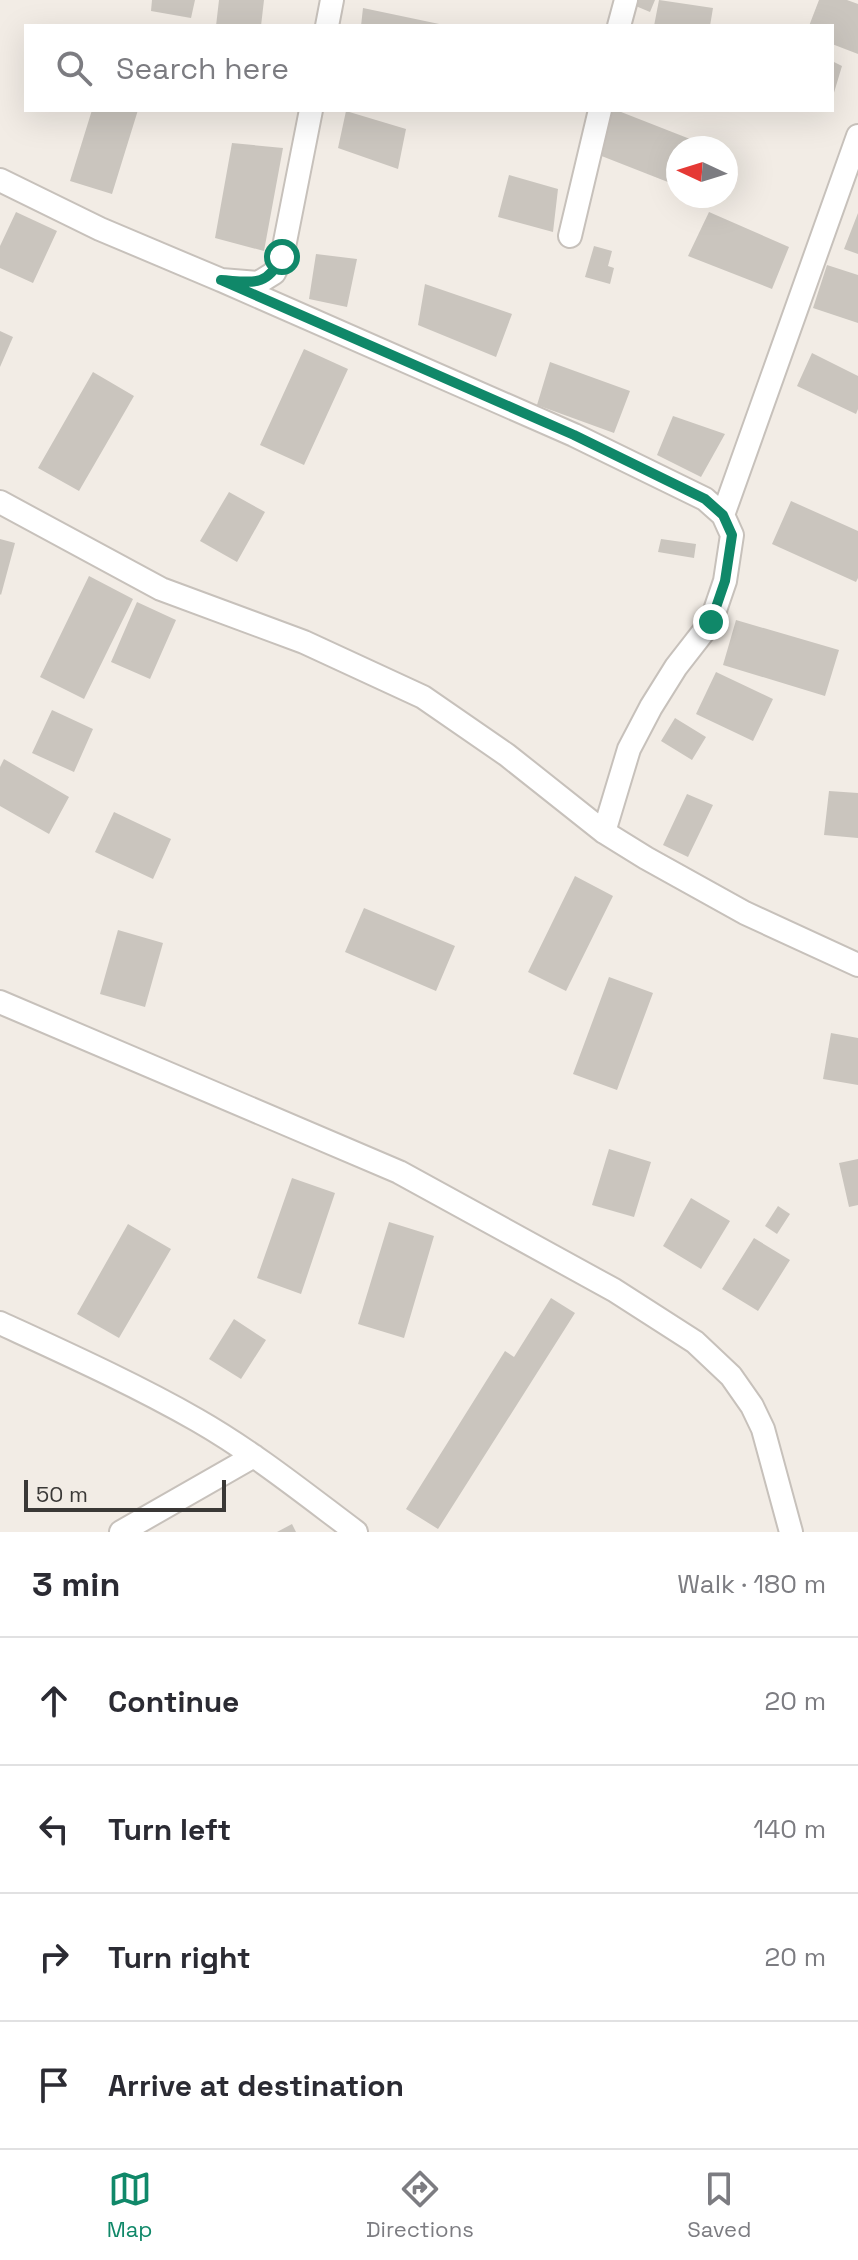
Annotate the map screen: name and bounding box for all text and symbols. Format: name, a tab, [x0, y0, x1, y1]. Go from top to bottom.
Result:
search box	[24, 24, 834, 112]
icon: search	[52, 46, 96, 90]
text: Search here	[116, 49, 289, 88]
north arrow	[666, 136, 738, 208]
route start	[264, 239, 300, 275]
route end	[693, 604, 729, 640]
scale bar	[24, 1476, 226, 1512]
text: 50 m	[36, 1480, 88, 1508]
text: 3 min	[32, 1563, 120, 1606]
text: Walk · 180 m	[677, 1567, 826, 1601]
icon: ahead	[32, 1679, 76, 1723]
text: Continue	[108, 1682, 239, 1721]
text: 20 m	[765, 1684, 826, 1718]
icon: left	[32, 1807, 76, 1851]
text: Turn left	[108, 1810, 231, 1849]
text: 140 m	[753, 1812, 826, 1846]
icon: right	[32, 1935, 76, 1979]
text: Turn right	[108, 1938, 251, 1977]
text: 20 m	[765, 1940, 826, 1974]
icon: arrive	[32, 2063, 76, 2107]
text: Arrive at destination	[108, 2066, 404, 2105]
tab: Map	[107, 2167, 153, 2243]
tab: Directions	[366, 2167, 474, 2243]
tab: Saved	[687, 2167, 751, 2243]

